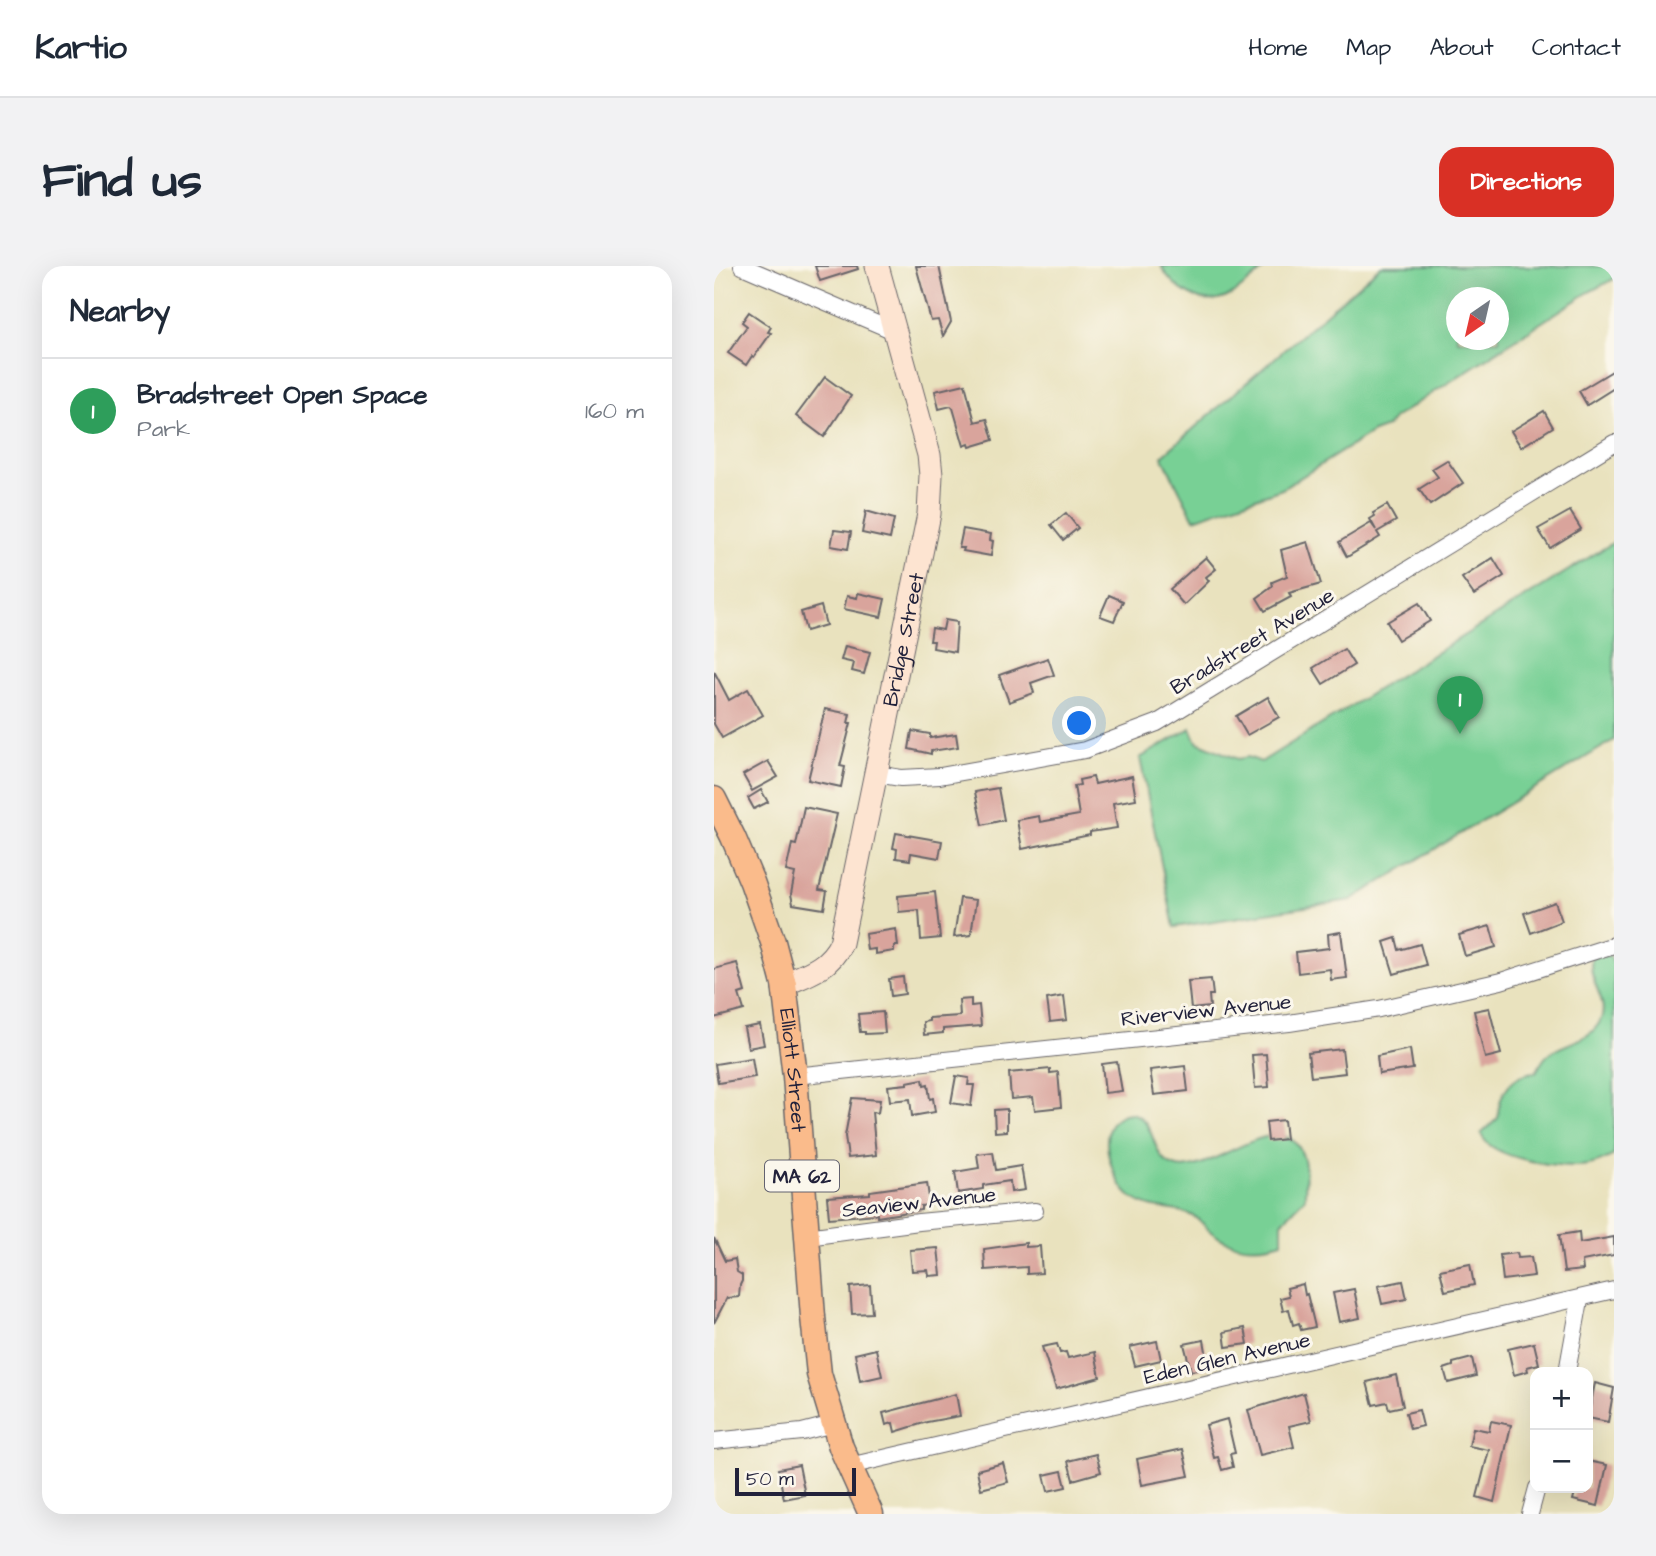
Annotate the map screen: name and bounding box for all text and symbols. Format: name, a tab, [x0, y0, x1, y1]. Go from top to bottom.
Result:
text: Kartio	[35, 25, 127, 71]
text: Home	[1248, 31, 1308, 65]
text: Map	[1346, 31, 1391, 65]
text: About	[1429, 31, 1494, 65]
text: Contact	[1532, 31, 1621, 65]
button: Directions	[1439, 147, 1614, 217]
text: Find us	[42, 148, 202, 216]
north arrow	[1446, 287, 1509, 350]
text: Nearby	[70, 291, 170, 333]
text: Bradstreet Open Space	[137, 377, 428, 413]
text: 1	[92, 395, 94, 427]
text: 160 m	[585, 395, 644, 427]
text: Park	[137, 413, 190, 445]
street label: Bridge Street	[876, 570, 932, 709]
street label: Bradstreet Avenue	[1165, 581, 1340, 702]
pin: 1	[1437, 676, 1483, 734]
your location	[1062, 706, 1096, 740]
street label: Riverview Avenue	[1119, 987, 1293, 1034]
street label: Elliott Street	[772, 1007, 813, 1134]
road number: MA 62	[765, 1160, 839, 1192]
street label: Seaview Avenue	[841, 1180, 997, 1225]
street label: Eden Glen Avenue	[1141, 1325, 1313, 1392]
map controls	[1530, 1367, 1593, 1493]
button: +	[1530, 1367, 1593, 1430]
button: −	[1530, 1430, 1593, 1493]
scale bar	[735, 1465, 856, 1497]
text: 50 m	[746, 1466, 794, 1493]

